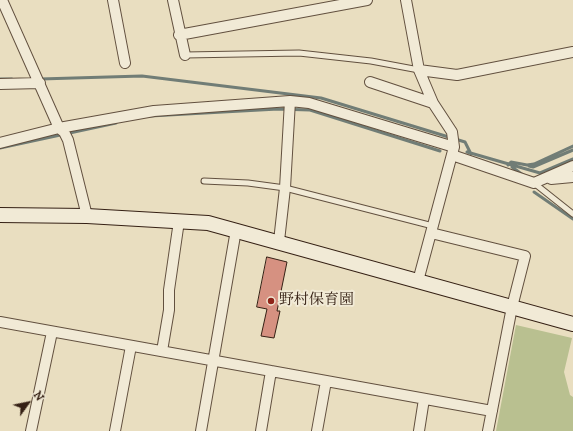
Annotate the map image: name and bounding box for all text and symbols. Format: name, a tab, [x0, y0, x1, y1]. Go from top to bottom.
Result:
place label: 野村保育園	[279, 292, 354, 310]
marker: 野村保育園	[266, 296, 276, 306]
north arrow	[8, 383, 48, 423]
text: N	[30, 389, 46, 404]

